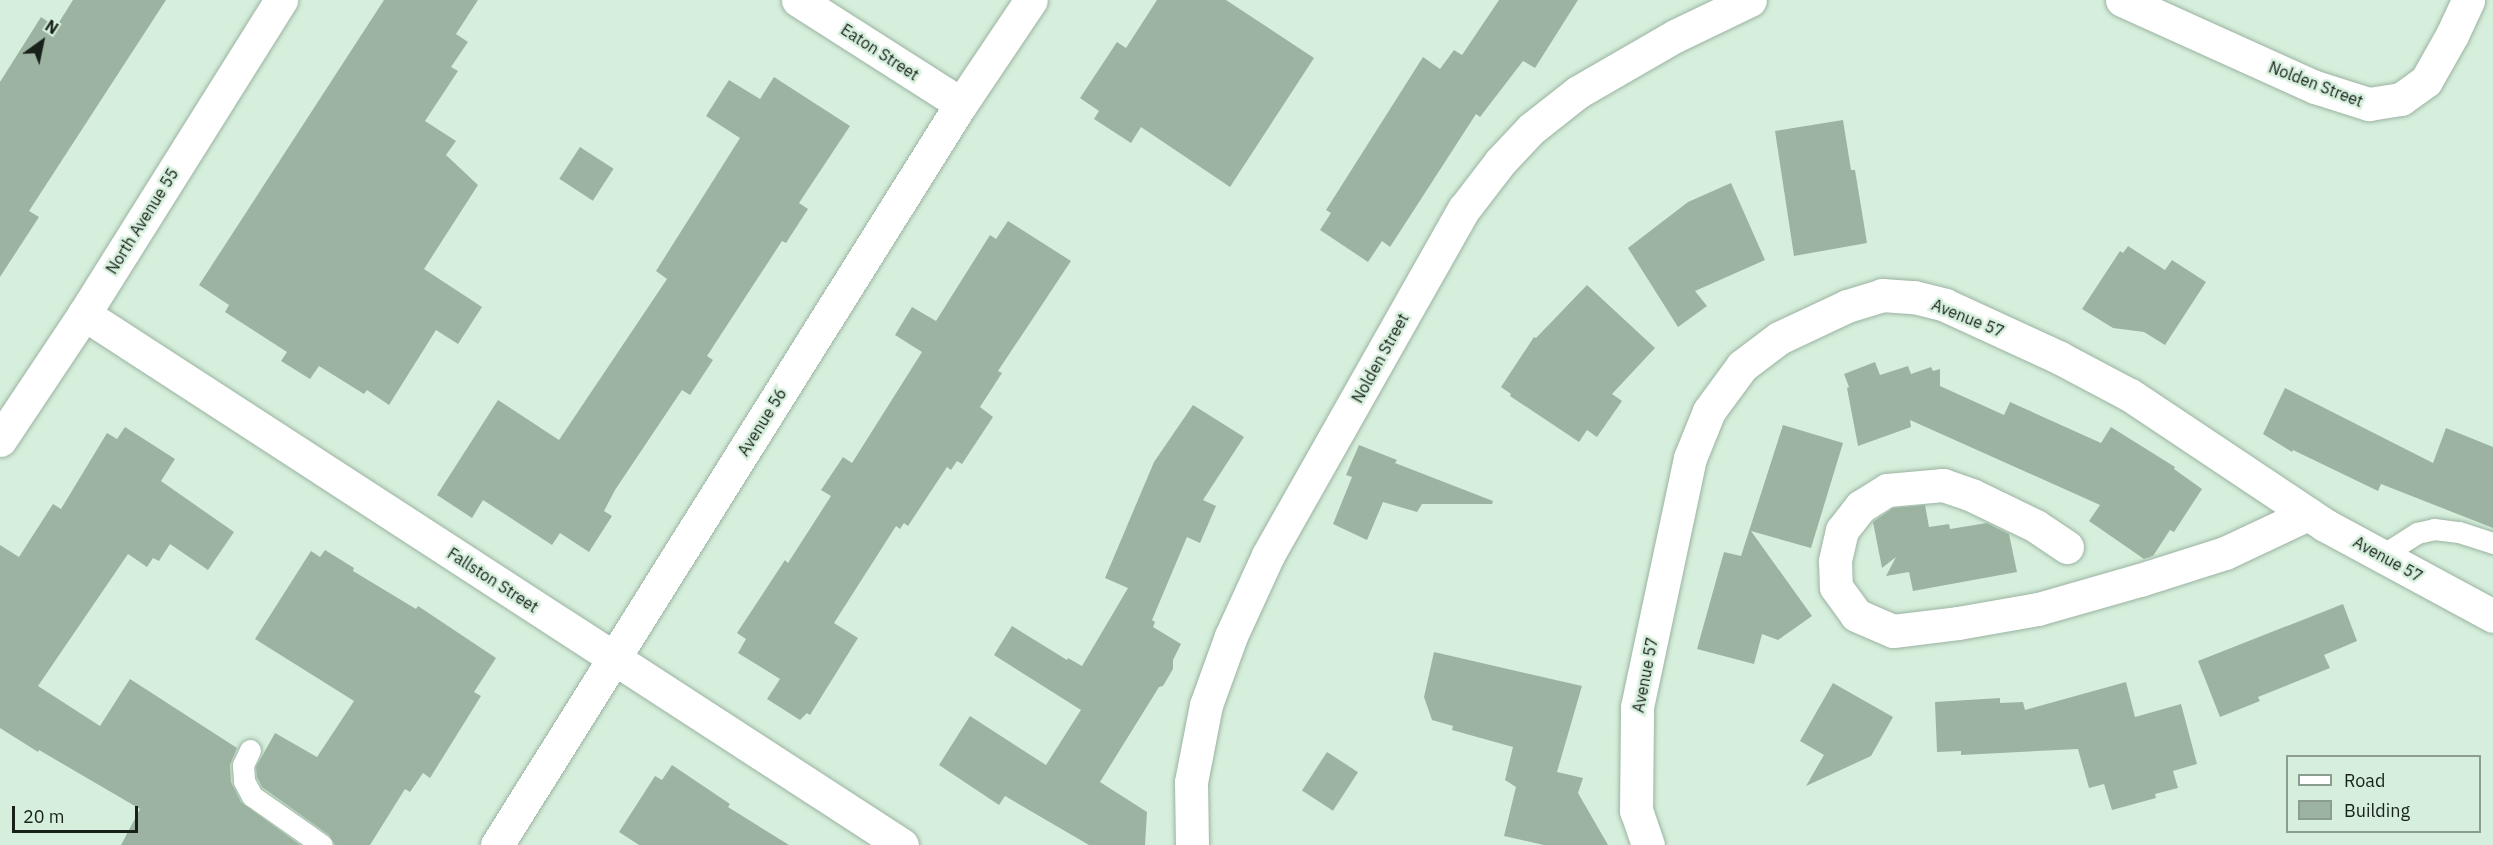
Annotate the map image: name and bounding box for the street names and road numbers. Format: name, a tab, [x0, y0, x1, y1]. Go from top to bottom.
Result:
street label: Eaton Street	[837, 20, 923, 84]
street label: Nolden Street	[2266, 57, 2366, 111]
street label: North Avenue 55	[102, 165, 182, 277]
street label: Avenue 57	[1929, 295, 2007, 341]
street label: Nolden Street	[1347, 310, 1413, 406]
street label: Avenue 56	[734, 385, 790, 459]
street label: Avenue 57	[2350, 532, 2426, 586]
street label: Fallston Street	[444, 544, 542, 616]
street label: Avenue 57	[1628, 636, 1662, 714]

